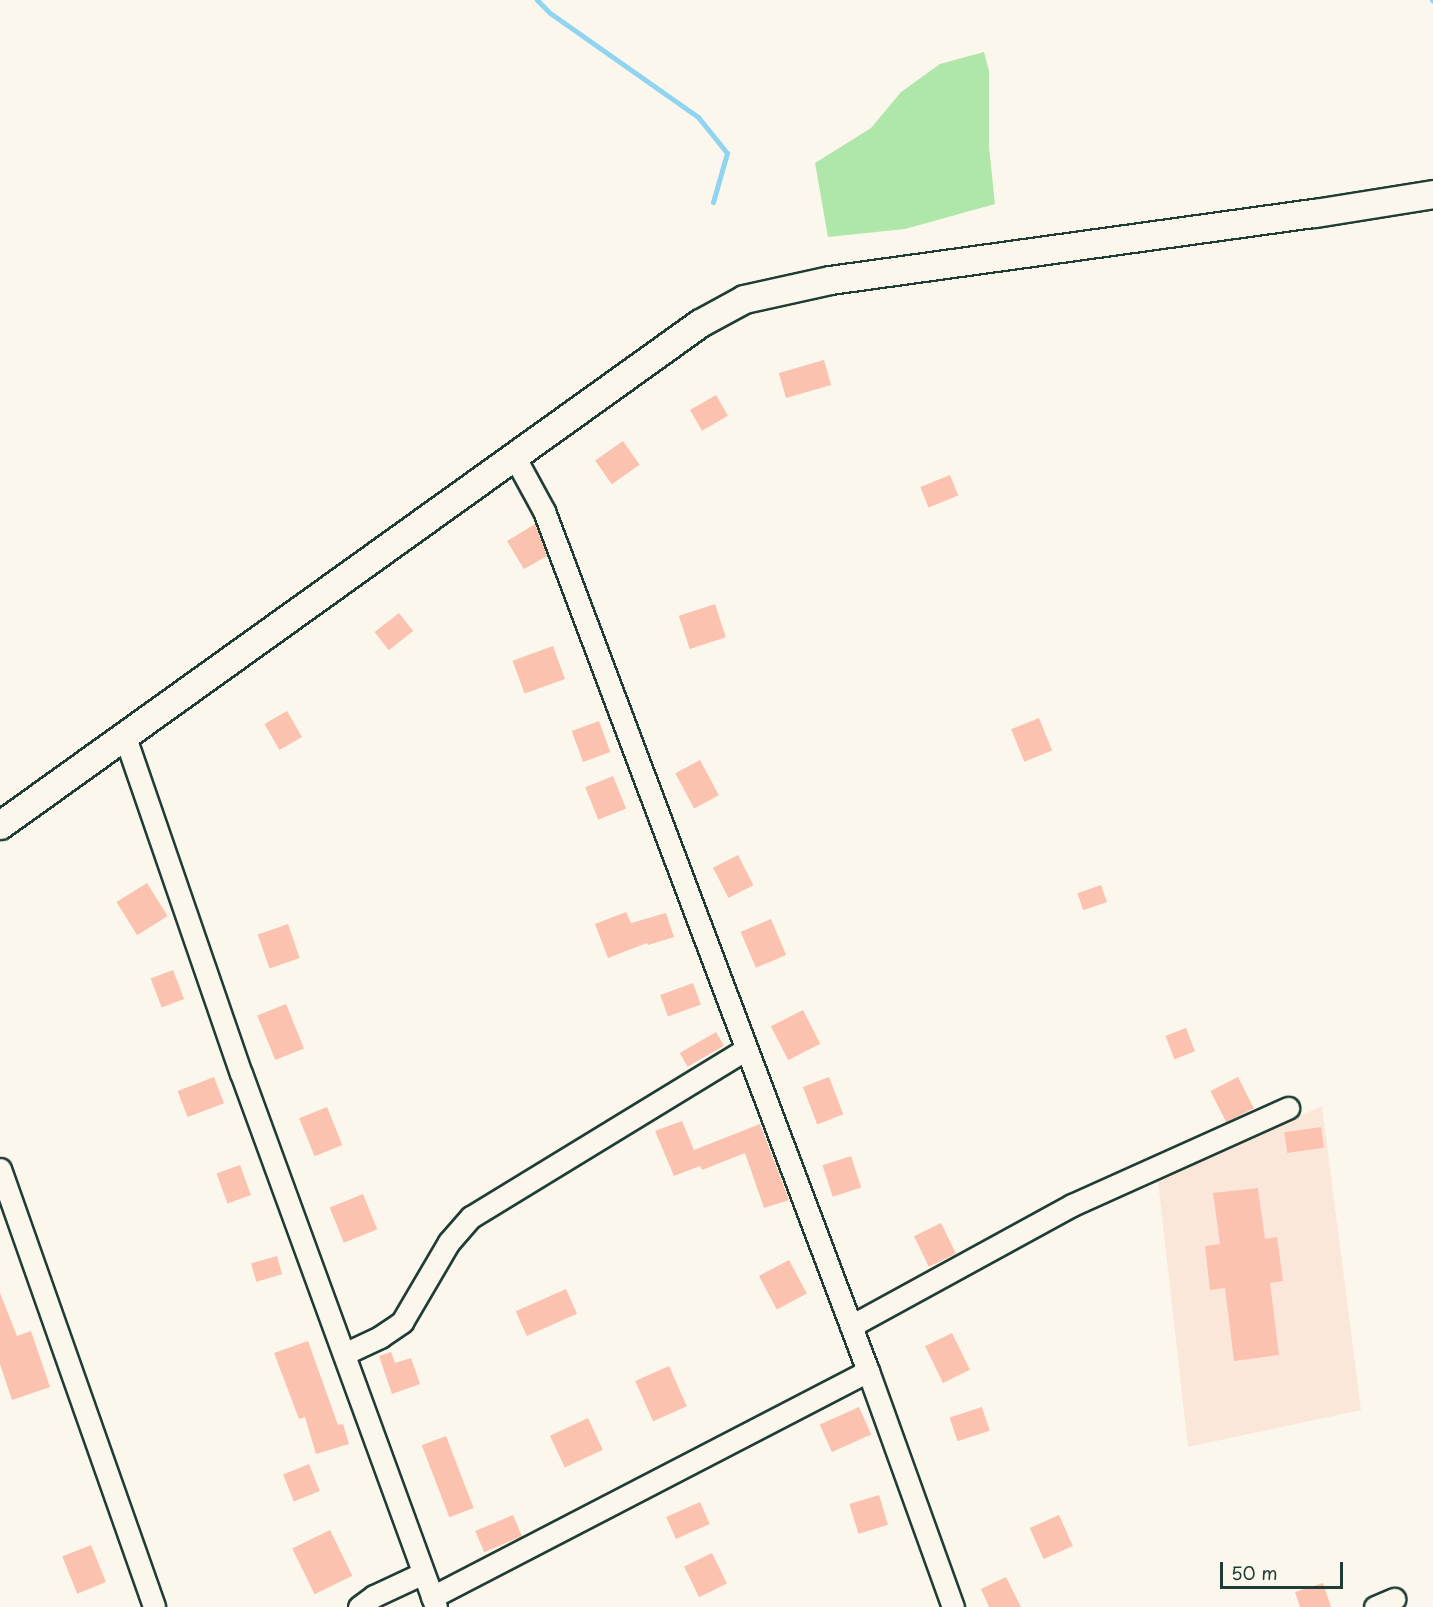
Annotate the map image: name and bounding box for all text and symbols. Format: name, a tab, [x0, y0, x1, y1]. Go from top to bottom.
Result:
scale bar	[1223, 1550, 1346, 1588]
text: 50 m	[1231, 1559, 1278, 1586]

